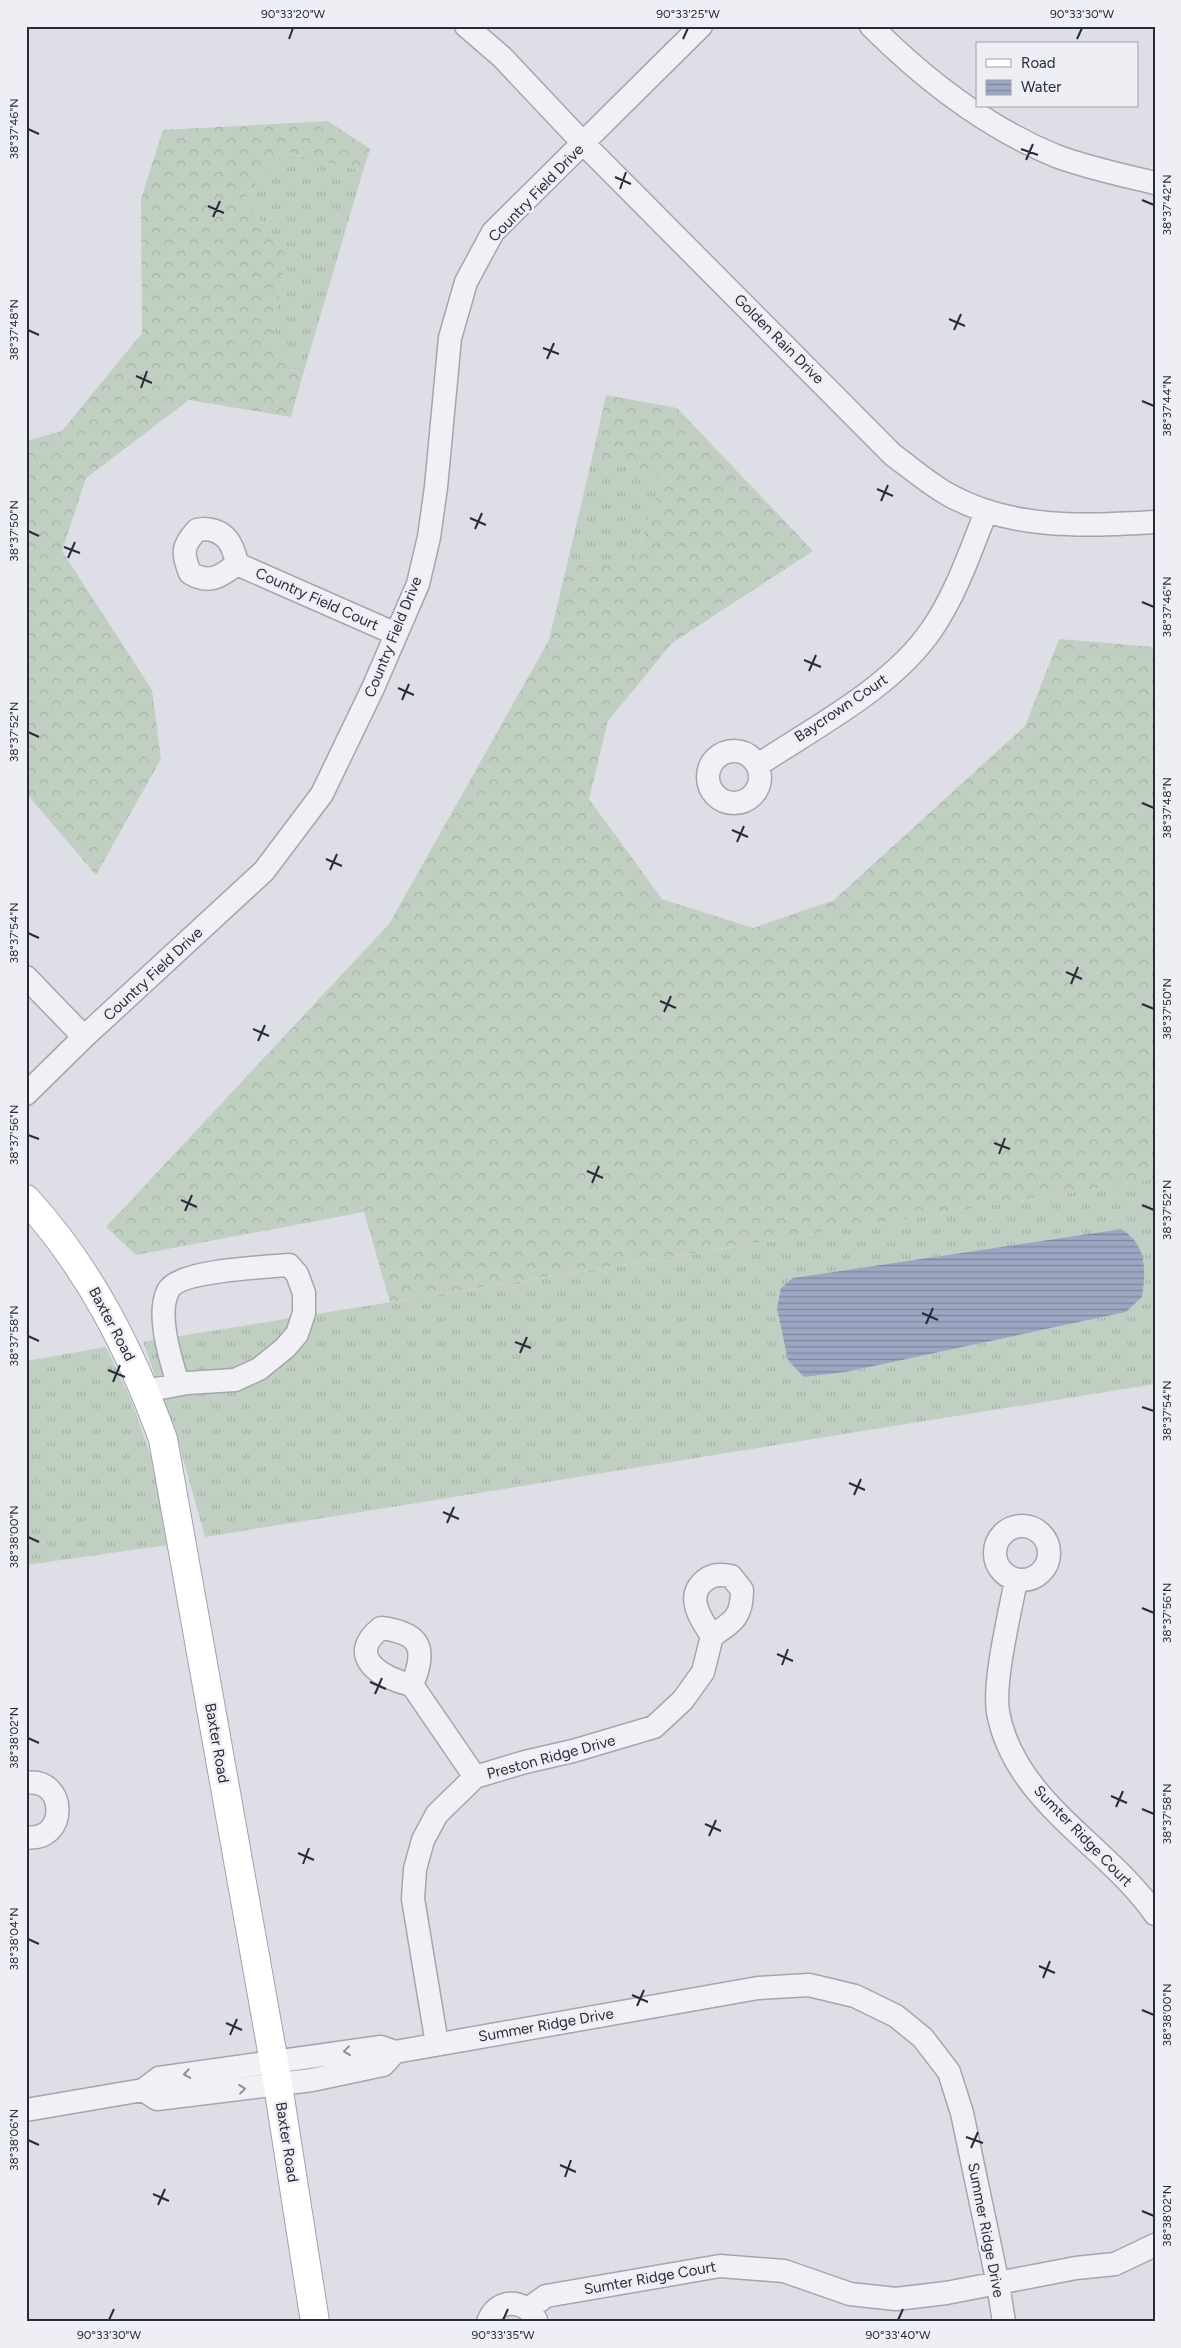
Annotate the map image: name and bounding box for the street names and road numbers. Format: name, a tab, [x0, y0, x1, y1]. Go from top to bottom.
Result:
street label: Country Field Drive	[485, 140, 587, 246]
street label: Golden Rain Drive	[730, 290, 828, 388]
street label: Country Field Court	[253, 564, 382, 634]
street label: Country Field Drive	[361, 574, 425, 700]
street label: Baycrown Court	[791, 670, 891, 746]
street label: Country Field Drive	[100, 923, 206, 1025]
street label: Baxter Road	[85, 1284, 139, 1364]
street label: Baxter Road	[201, 1702, 233, 1784]
street label: Preston Ridge Drive	[485, 1731, 617, 1783]
street label: Sumter Ridge Court	[1030, 1782, 1136, 1891]
street label: Summer Ridge Drive	[477, 2004, 615, 2046]
street label: Baxter Road	[272, 2101, 302, 2183]
street label: Summer Ridge Drive	[964, 2161, 1008, 2299]
street label: Sumter Ridge Court	[582, 2257, 718, 2298]

